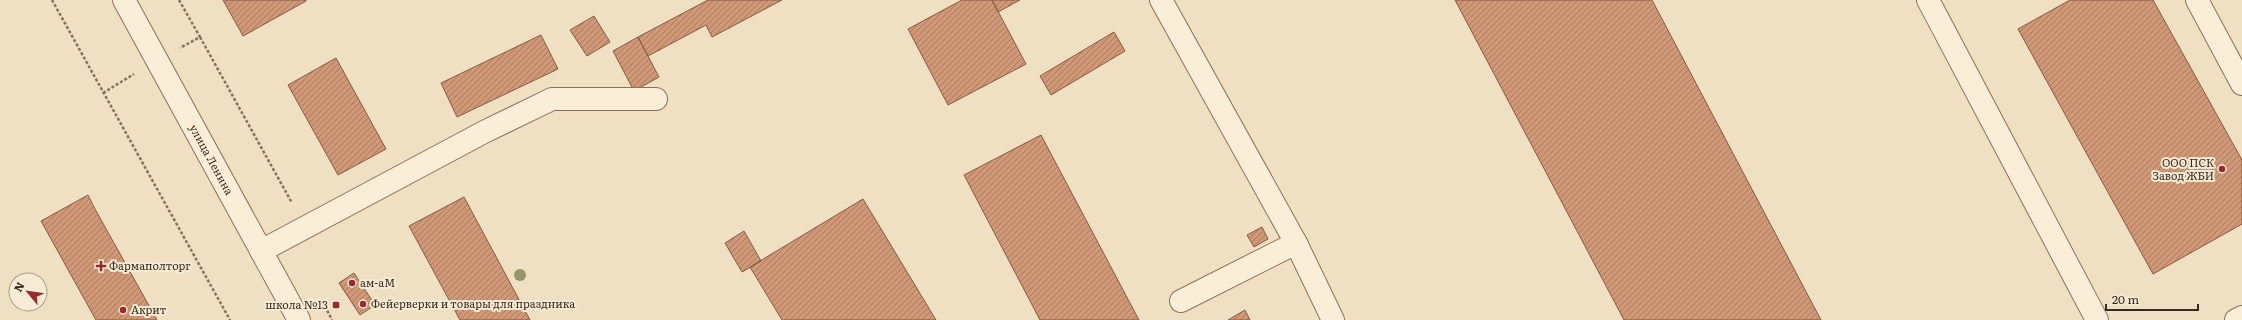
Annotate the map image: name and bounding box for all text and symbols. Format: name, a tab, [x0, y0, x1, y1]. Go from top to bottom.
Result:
street label: улица Ленина	[186, 121, 238, 198]
place label: ООО ПСК Завод ЖБИ	[2153, 154, 2214, 183]
marker: ООО ПСК Завод ЖБИ	[2217, 164, 2227, 174]
place label: Фармаполторг	[109, 257, 191, 273]
marker: Фармаполторг	[96, 261, 106, 271]
north arrow	[8, 272, 48, 312]
place label: ам-аМ	[360, 274, 395, 290]
marker: ам-аМ	[347, 278, 357, 288]
text: N	[9, 279, 28, 295]
scale bar	[2106, 286, 2198, 312]
text: 20 m	[2112, 290, 2139, 308]
place label: Фейерверки и товары для праздника	[371, 295, 575, 311]
place label: школа №13	[265, 296, 328, 312]
marker: Фейерверки и товары для праздника	[358, 299, 368, 309]
marker: школа №13	[331, 300, 341, 310]
place label: Акрит	[131, 301, 167, 317]
marker: Акрит	[118, 305, 128, 315]

